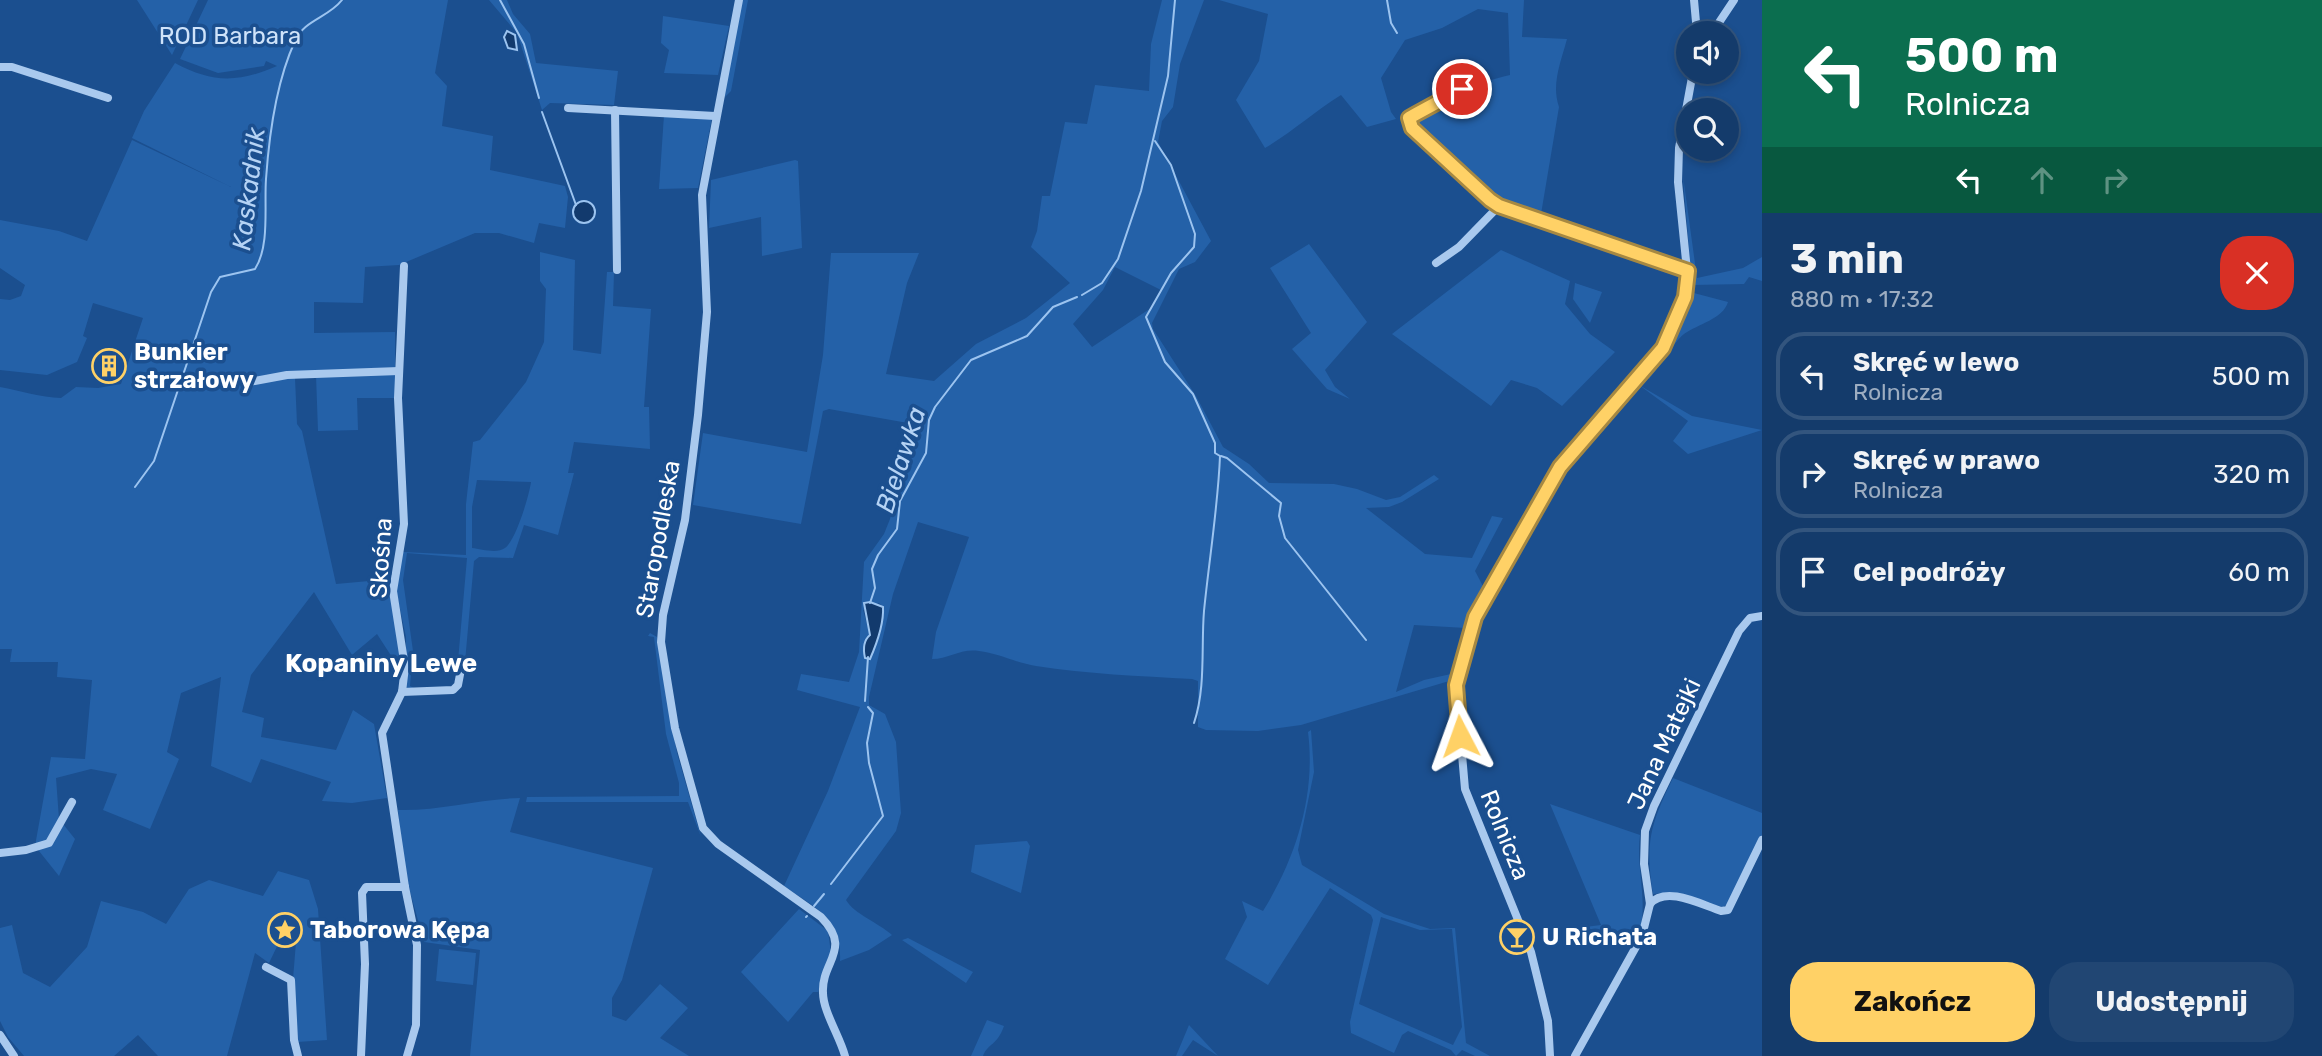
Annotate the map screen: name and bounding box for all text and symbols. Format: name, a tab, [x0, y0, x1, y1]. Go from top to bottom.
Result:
map controls	[1676, 21, 1739, 161]
button: sound	[1676, 21, 1739, 84]
park label: ROD Barbara	[159, 22, 301, 50]
text: 500 m	[1905, 26, 2059, 84]
icon: left	[1790, 28, 1881, 119]
pin	[1432, 59, 1492, 119]
icon: arrive	[1443, 70, 1481, 108]
text: Rolnicza	[1905, 85, 2031, 123]
button: search	[1676, 98, 1739, 161]
water label: Kaskadnik	[226, 125, 272, 252]
icon: left	[1950, 161, 1988, 199]
icon: ahead	[2023, 161, 2061, 199]
icon: right	[2096, 161, 2134, 199]
text: 3 min	[1790, 234, 1904, 284]
button: close	[2220, 236, 2294, 310]
text: 880 m · 17:32	[1790, 285, 1934, 313]
place label: Bunkier strzałowy	[134, 338, 254, 394]
building icon: Bunkier strzałowy	[90, 347, 128, 385]
text: Skręć w lewo	[1853, 347, 2019, 378]
icon: left	[1794, 357, 1832, 395]
text: 500 m	[2212, 361, 2290, 392]
text: Rolnicza	[1853, 378, 1943, 406]
water label: Bielawka	[869, 403, 933, 517]
text: Skręć w prawo	[1853, 445, 2040, 476]
icon: right	[1794, 455, 1832, 493]
street label: Staropodleska	[630, 458, 686, 620]
text: 320 m	[2213, 459, 2290, 490]
text: Rolnicza	[1853, 476, 1943, 504]
street label: Skośna	[364, 517, 398, 599]
icon: arrive	[1794, 553, 1832, 591]
text: Cel podróży	[1853, 557, 2006, 588]
text: 60 m	[2228, 557, 2290, 588]
district label: Kopaniny Lewe	[285, 648, 477, 679]
street label: Jana Matejki	[1621, 674, 1707, 814]
position arrow	[1423, 699, 1497, 773]
street label: Rolnicza	[1474, 786, 1536, 884]
place icon: Taborowa Kępa	[266, 911, 304, 949]
place label: Taborowa Kępa	[310, 916, 490, 944]
bar icon: U Richata	[1498, 918, 1536, 956]
place label: U Richata	[1542, 923, 1657, 951]
button: Zakończ	[1790, 962, 2035, 1042]
button: Udostępnij	[2049, 962, 2294, 1042]

